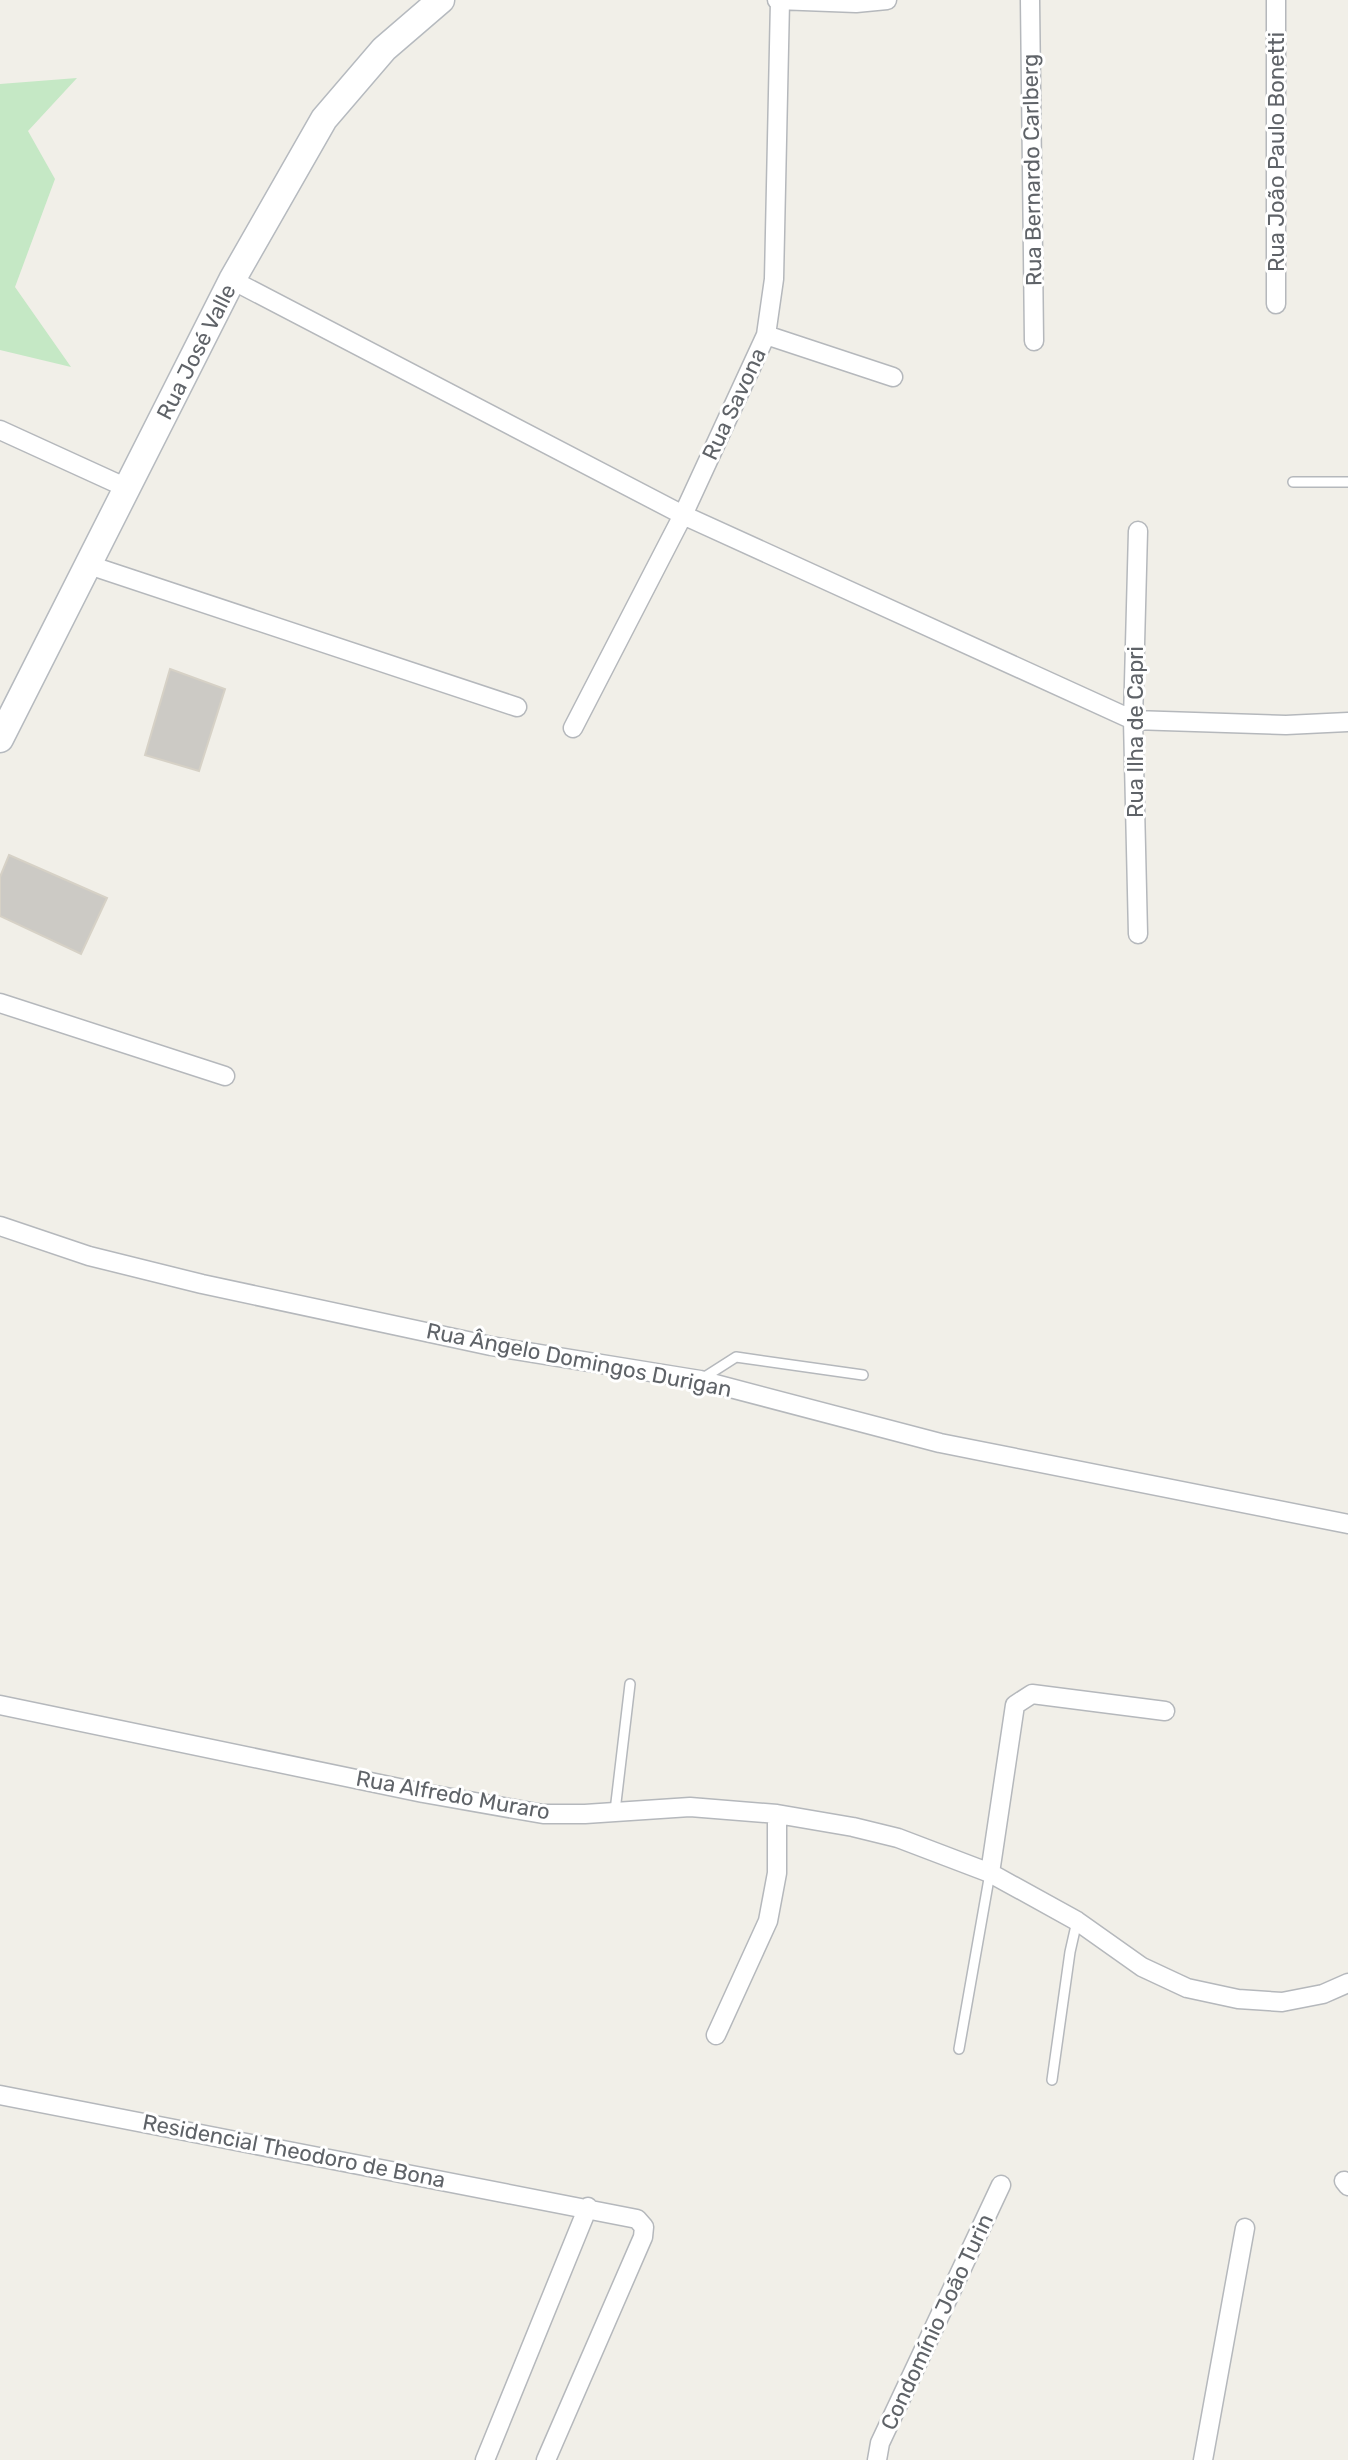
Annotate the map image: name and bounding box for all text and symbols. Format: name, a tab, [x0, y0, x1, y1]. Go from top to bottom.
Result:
street label: Rua João Paulo Bonetti	[1263, 32, 1290, 272]
street label: Rua Bernardo Carlberg	[1016, 54, 1048, 286]
street label: Rua José Valle	[150, 279, 241, 424]
street label: Rua Savona	[696, 344, 772, 464]
street label: Rua Ilha de Capri	[1122, 646, 1149, 818]
street label: Rua Ângelo Domingos Durigan	[424, 1317, 734, 1403]
street label: Rua Alfredo Muraro	[354, 1765, 552, 1825]
street label: Residencial Theodoro de Bona	[140, 2108, 448, 2194]
street label: Condomínio João Turin	[875, 2210, 999, 2434]

